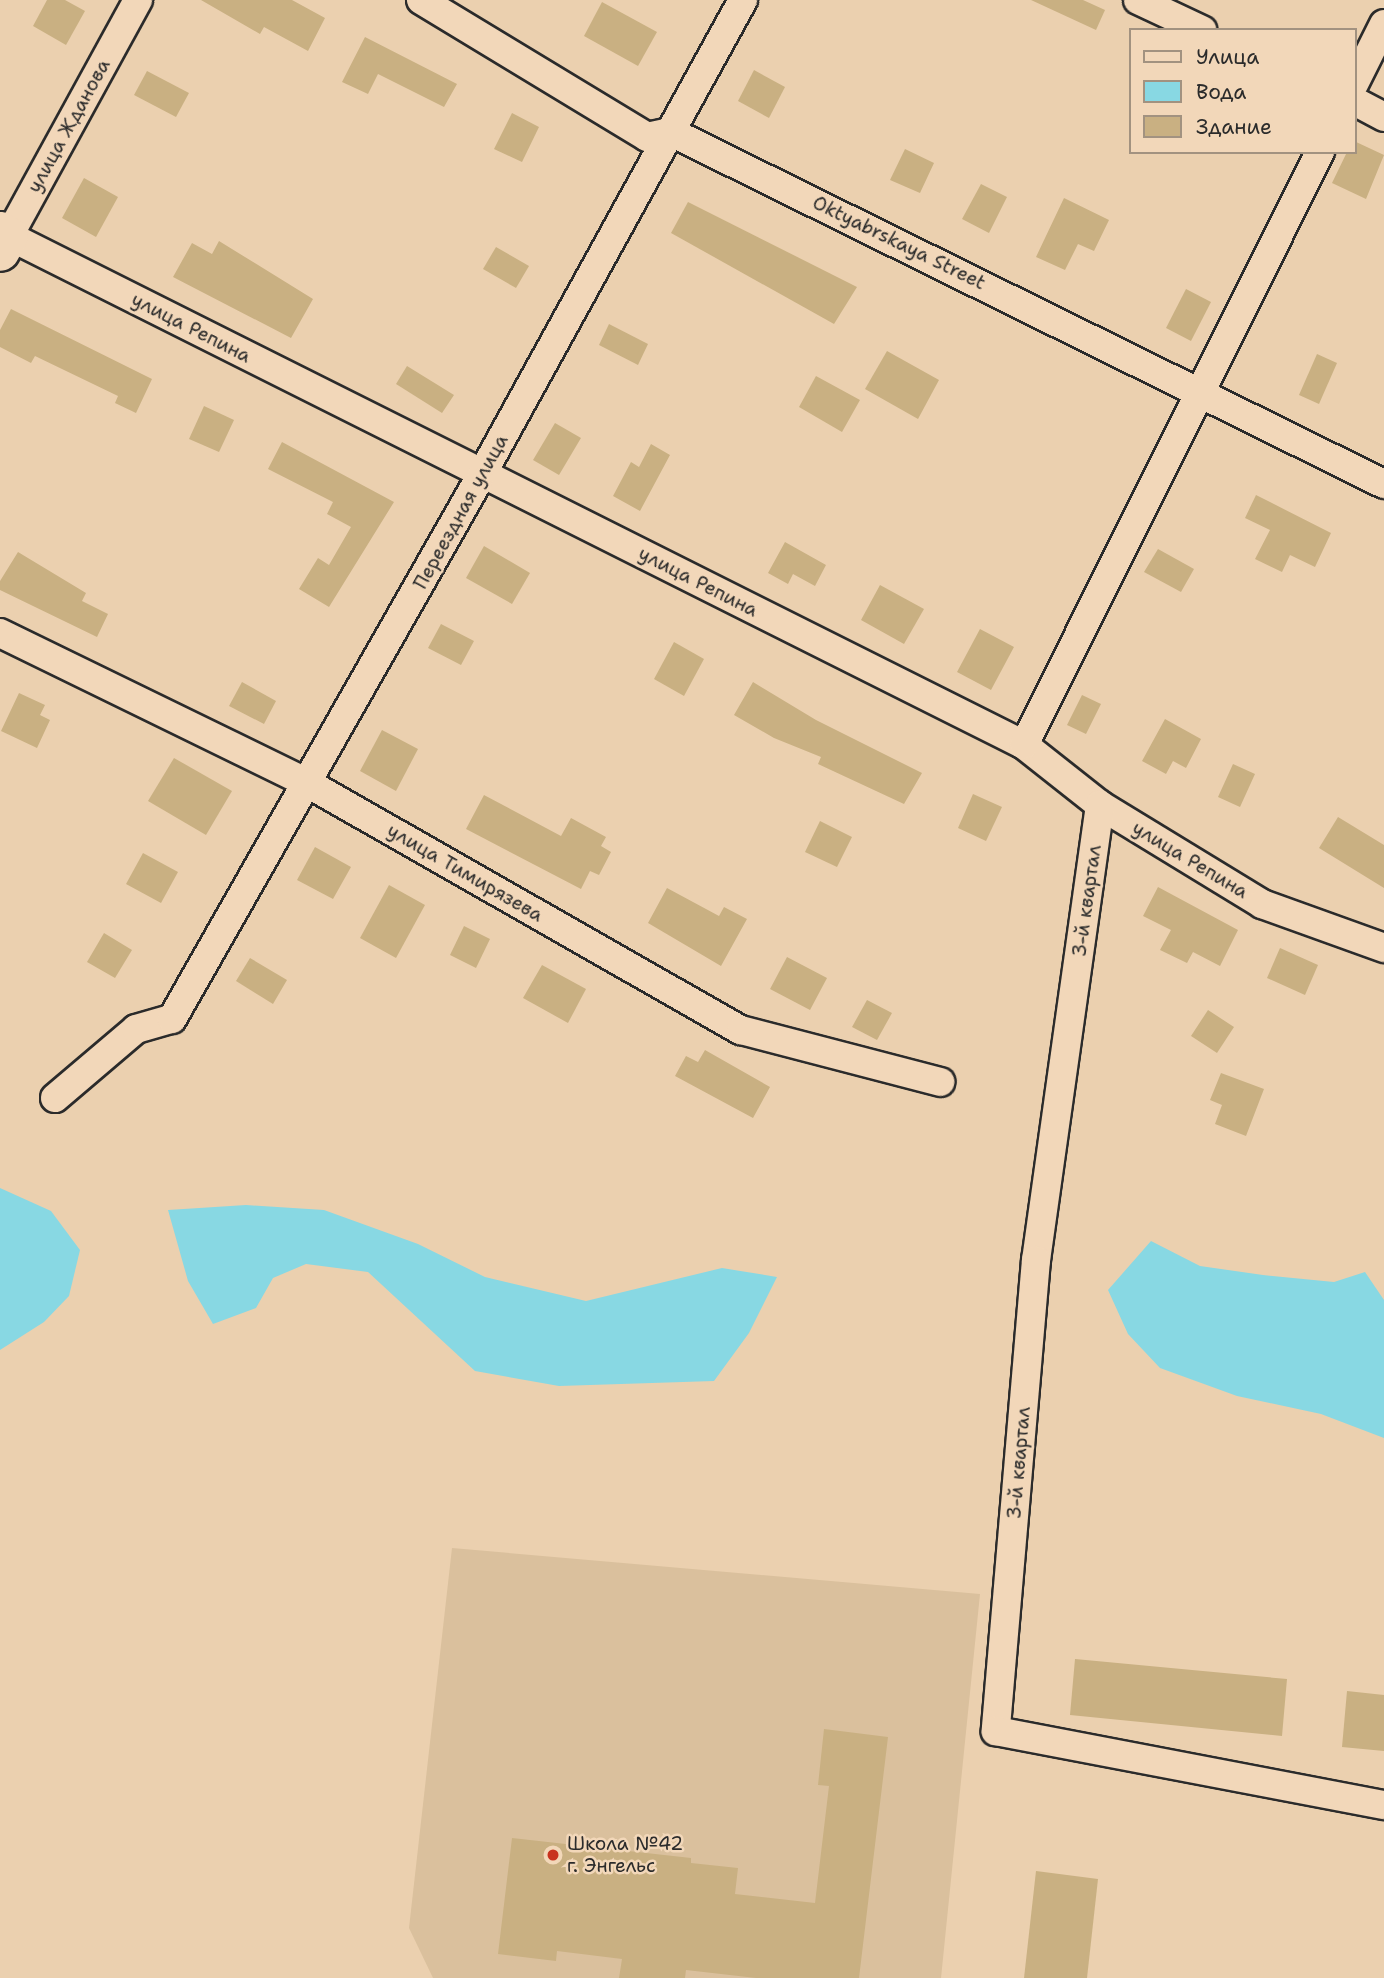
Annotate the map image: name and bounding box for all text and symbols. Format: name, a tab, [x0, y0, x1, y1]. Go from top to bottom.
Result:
legend	[1128, 28, 1356, 154]
text: Улица	[1196, 43, 1259, 71]
street label: улица Жданова	[23, 55, 115, 197]
text: Вода	[1196, 78, 1246, 106]
text: Здание	[1196, 113, 1272, 141]
street label: Oktyabrskaya Street	[809, 191, 989, 295]
street label: улица Репина	[128, 288, 254, 368]
street label: Переездная улица	[409, 431, 513, 593]
street label: улица Репина	[635, 542, 761, 622]
street label: улица Репина	[1128, 817, 1252, 903]
street label: улица Тимирязева	[383, 819, 547, 927]
street label: 3-й квартал	[1068, 843, 1106, 959]
street label: 3-й квартал	[1003, 1406, 1035, 1520]
place label: Школа №42 г. Энгельс	[567, 1833, 683, 1877]
marker: Школа №42 г. Энгельс	[545, 1847, 561, 1863]

